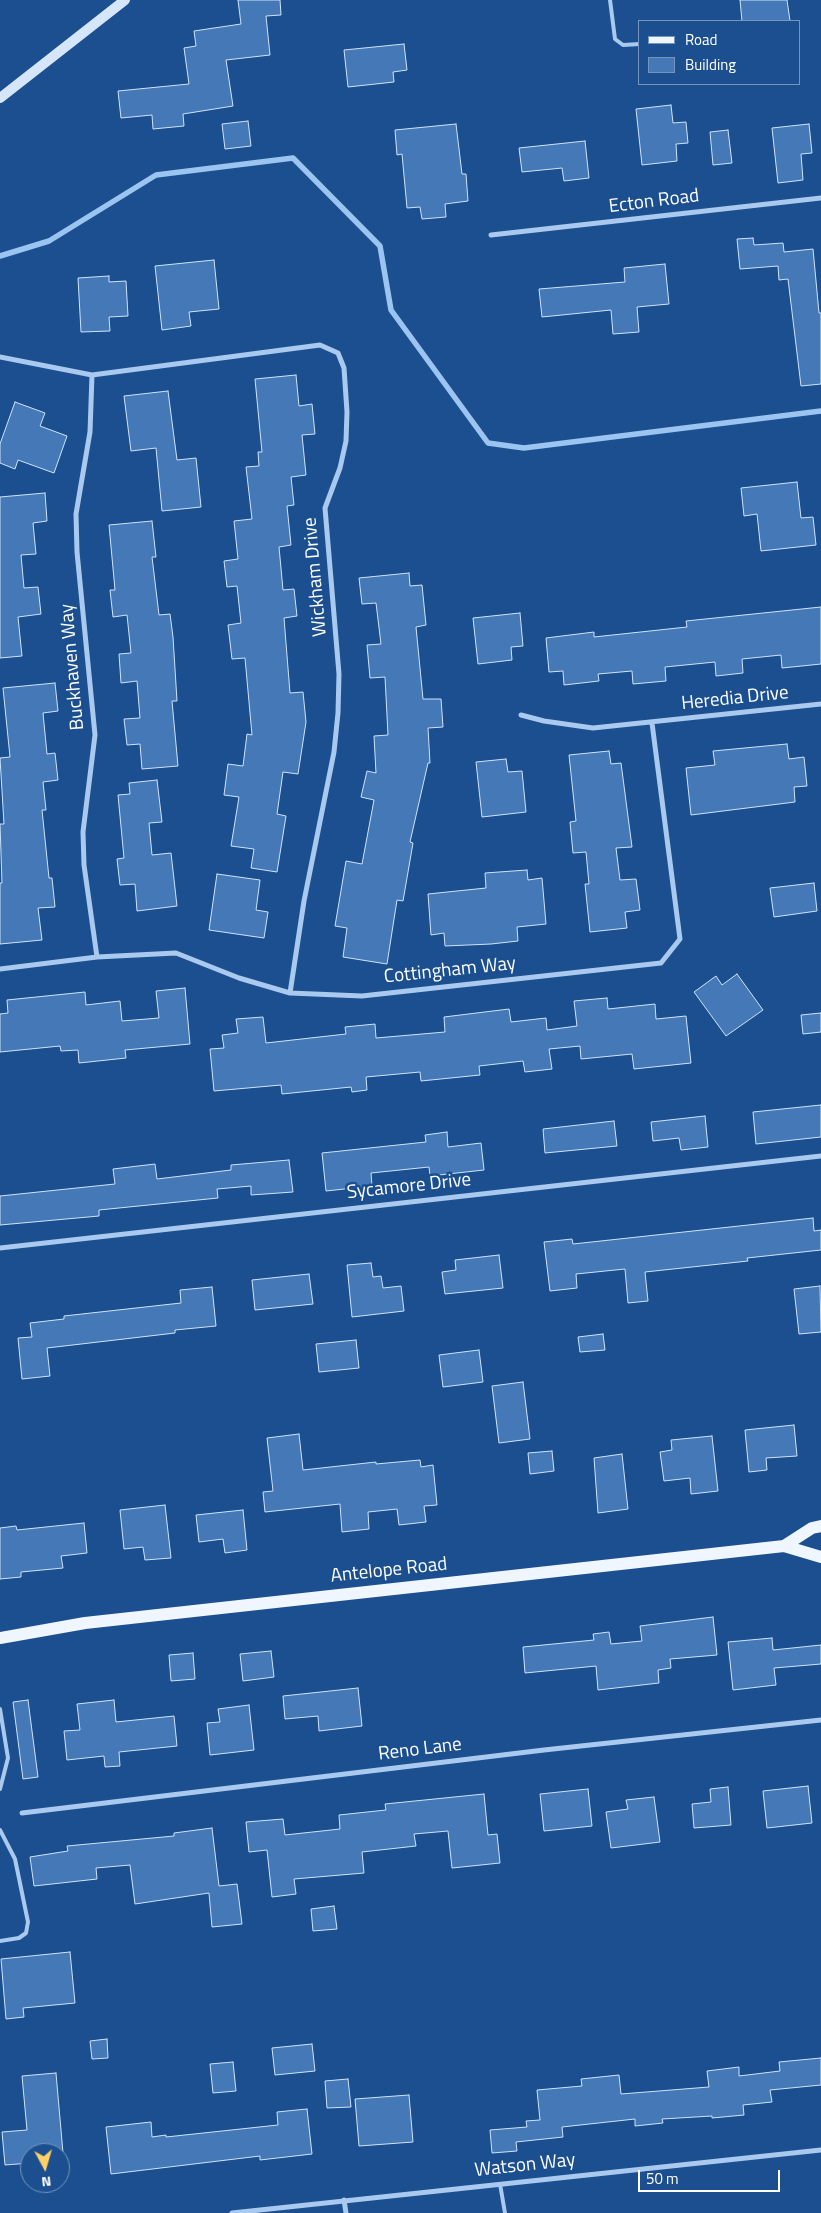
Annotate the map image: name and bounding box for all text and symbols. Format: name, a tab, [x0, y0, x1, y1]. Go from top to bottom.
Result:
legend	[638, 20, 801, 85]
text: Road	[685, 28, 717, 51]
text: Building	[685, 53, 736, 76]
street label: Ecton Road	[608, 185, 700, 219]
street label: Wickham Drive	[299, 516, 333, 638]
street label: Buckhaven Way	[56, 603, 90, 731]
street label: Heredia Drive	[680, 682, 790, 716]
street label: Cottingham Way	[383, 953, 517, 989]
street label: Sycamore Drive	[346, 1169, 472, 1205]
street label: Antelope Road	[330, 1554, 448, 1588]
street label: Reno Lane	[377, 1734, 463, 1766]
north arrow	[20, 2143, 70, 2193]
street label: Watson Way	[474, 2149, 576, 2183]
scale bar	[641, 2160, 784, 2192]
text: 50 m	[646, 2167, 679, 2190]
text: N	[41, 2171, 52, 2193]

